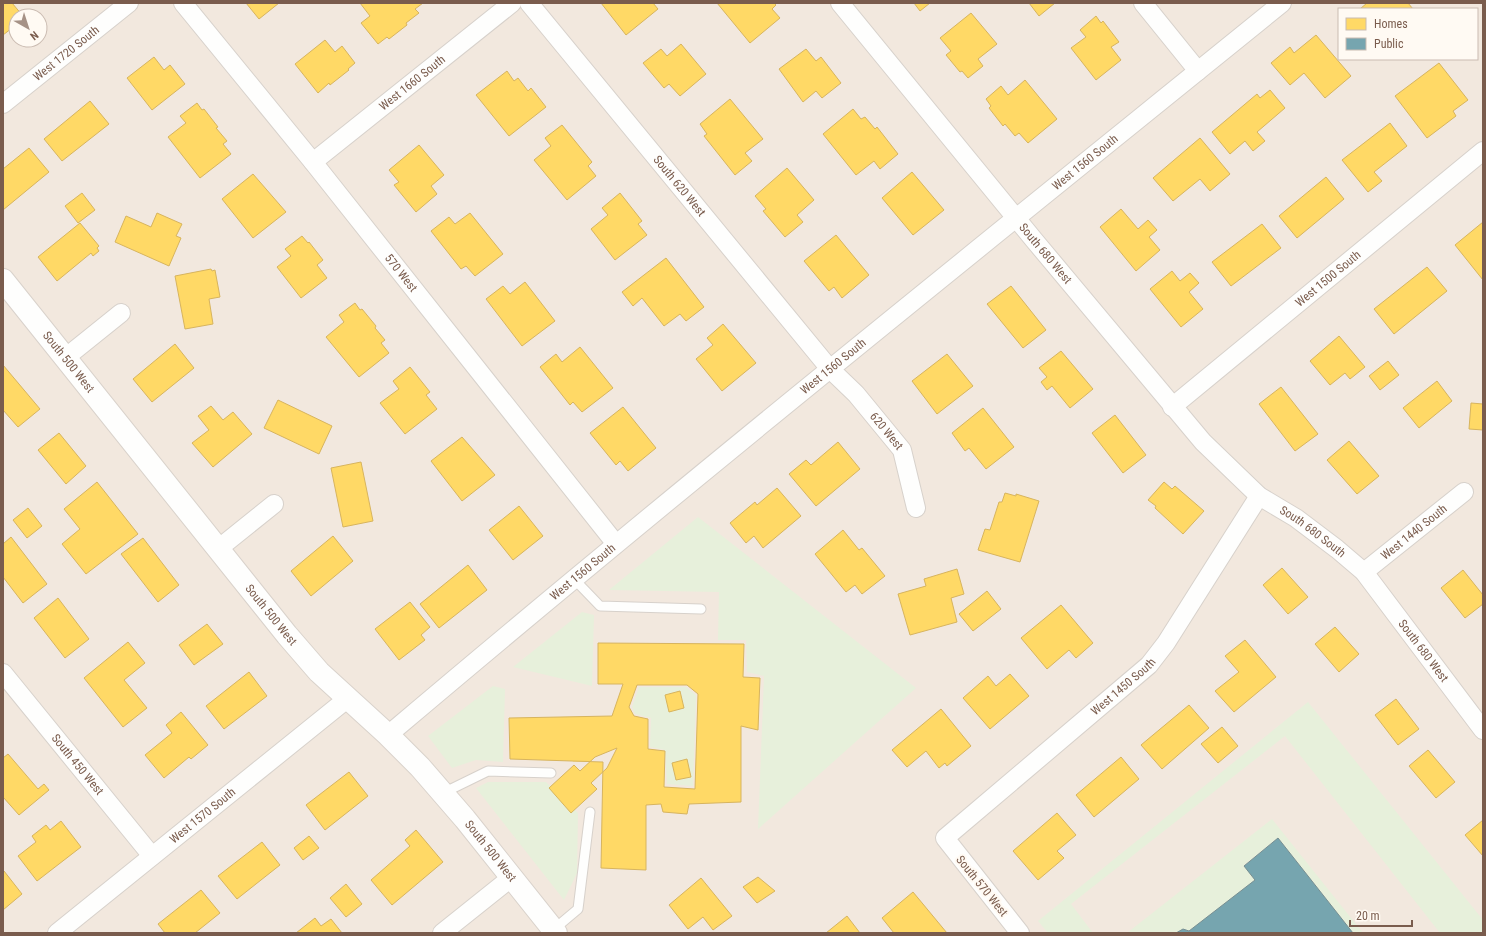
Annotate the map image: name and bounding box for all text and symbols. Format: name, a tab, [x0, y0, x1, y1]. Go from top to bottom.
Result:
north arrow	[8, 8, 48, 48]
legend	[1338, 8, 1478, 60]
text: Homes	[1374, 17, 1408, 31]
street label: West 1720 South	[30, 23, 102, 84]
text: N	[27, 28, 41, 43]
text: Public	[1374, 37, 1404, 51]
street label: West 1660 South	[376, 52, 448, 113]
street label: West 1560 South	[1049, 131, 1121, 193]
street label: South 620 West	[650, 153, 709, 220]
street label: South 680 West	[1016, 220, 1075, 287]
street label: West 1500 South	[1292, 248, 1364, 310]
street label: 570 West	[382, 251, 421, 295]
street label: South 500 West	[40, 329, 98, 396]
street label: West 1560 South	[798, 335, 869, 397]
street label: 620 West	[867, 410, 906, 453]
street label: West 1440 South	[1378, 501, 1450, 563]
street label: South 680 South	[1277, 503, 1349, 560]
street label: West 1560 South	[547, 541, 618, 603]
street label: South 500 West	[242, 582, 300, 649]
street label: South 680 West	[1395, 617, 1452, 685]
street label: West 1450 South	[1088, 655, 1159, 718]
street label: South 450 West	[49, 731, 107, 798]
street label: West 1570 South	[167, 785, 238, 846]
street label: South 500 West	[462, 818, 520, 885]
street label: South 570 West	[953, 853, 1011, 920]
scale bar	[1350, 902, 1412, 928]
text: 20 m	[1356, 909, 1380, 923]

